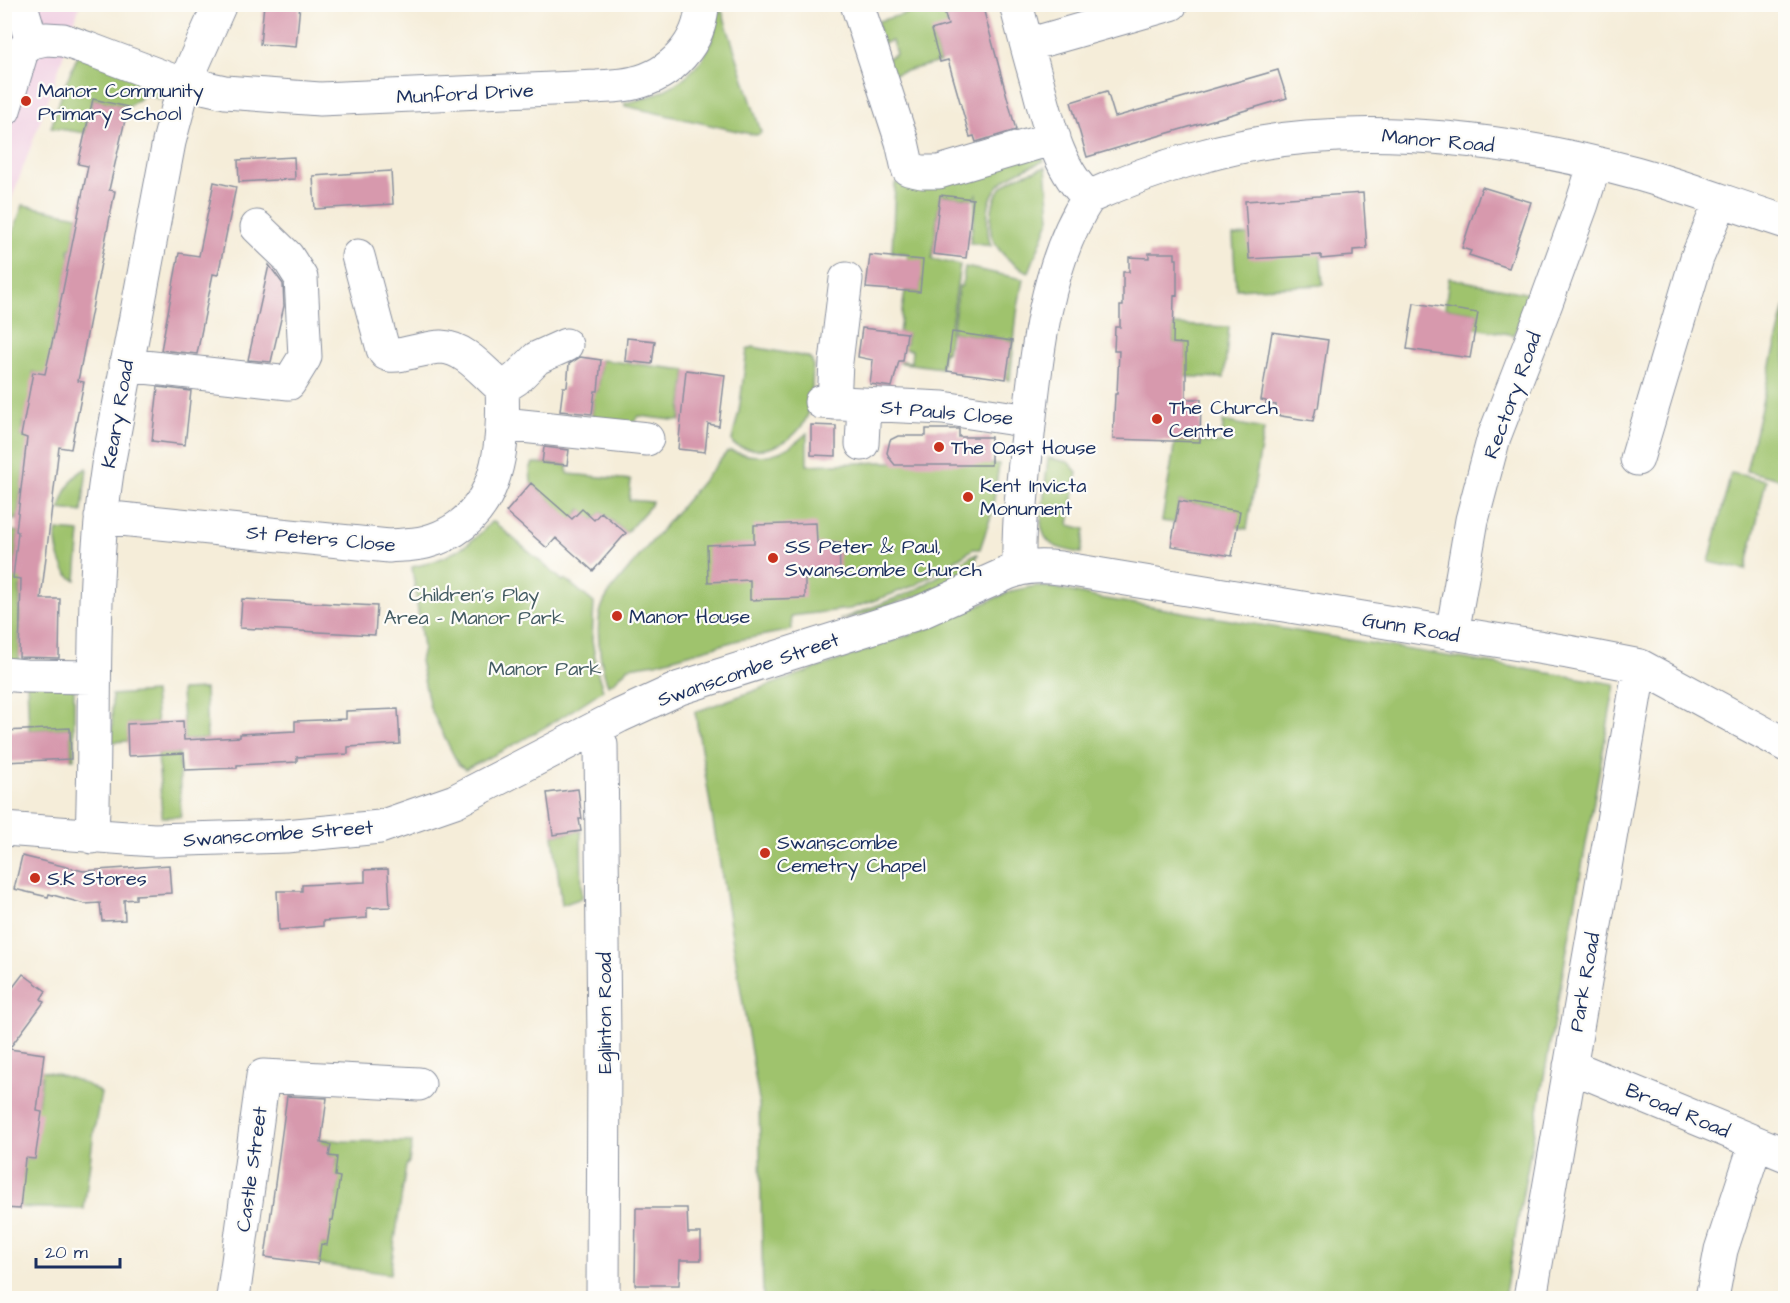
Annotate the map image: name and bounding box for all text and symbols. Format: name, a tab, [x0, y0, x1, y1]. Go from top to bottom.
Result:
street label: Munford Drive	[396, 76, 535, 112]
place label: Manor Community Primary School	[38, 77, 204, 129]
marker: Manor Community Primary School	[19, 94, 33, 108]
street label: Manor Road	[1380, 122, 1495, 160]
street label: Rectory Road	[1477, 328, 1550, 463]
street label: Keary Road	[95, 358, 142, 470]
street label: St Pauls Close	[880, 393, 1014, 433]
place label: The Church Centre	[1169, 394, 1278, 445]
marker: The Church Centre	[1150, 412, 1164, 426]
place label: The Oast House	[951, 434, 1096, 462]
marker: The Oast House	[932, 440, 946, 454]
place label: Kent Invicta Monument	[980, 472, 1086, 523]
marker: Kent Invicta Monument	[961, 490, 975, 504]
street label: St Peters Close	[245, 519, 397, 559]
place label: SS Peter & Paul, Swanscombe Church	[785, 533, 982, 584]
marker: SS Peter & Paul, Swanscombe Church	[766, 551, 780, 565]
park label: Children's Play Area - Manor Park	[384, 581, 564, 632]
place label: Manor House	[629, 603, 751, 631]
street label: Gunn Road	[1360, 606, 1461, 650]
marker: Manor House	[610, 609, 624, 623]
street label: Swanscombe Street	[654, 626, 843, 714]
park label: Manor Park	[488, 655, 602, 683]
street label: Swanscombe Street	[182, 813, 374, 855]
place label: Swanscombe Cemetry Chapel	[777, 829, 926, 881]
marker: Swanscombe Cemetry Chapel	[758, 846, 772, 860]
place label: S.K Stores	[47, 865, 147, 893]
marker: S.K Stores	[28, 871, 42, 885]
street label: Park Road	[1562, 930, 1607, 1034]
street label: Eglinton Road	[591, 952, 620, 1074]
street label: Broad Road	[1621, 1076, 1734, 1145]
street label: Castle Street	[229, 1105, 275, 1234]
scale bar	[36, 1231, 120, 1269]
text: 20 m	[45, 1240, 88, 1265]

